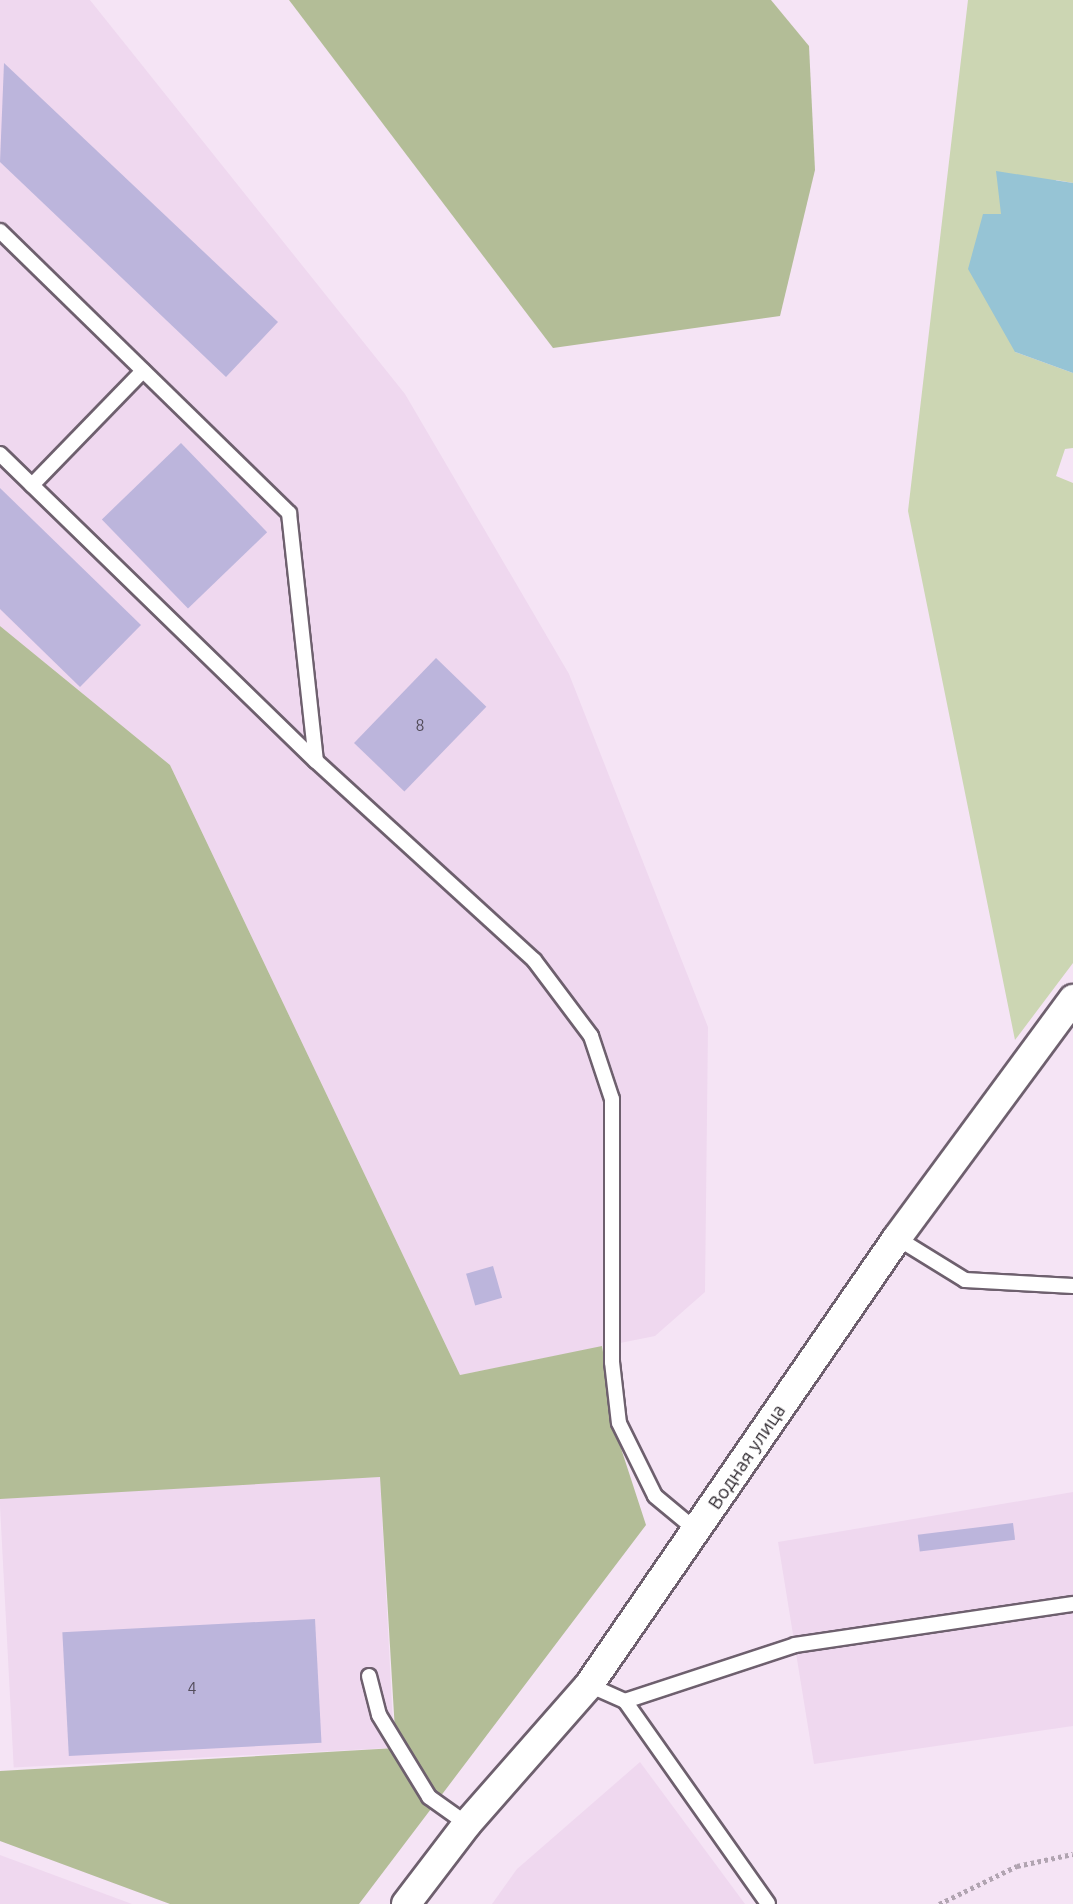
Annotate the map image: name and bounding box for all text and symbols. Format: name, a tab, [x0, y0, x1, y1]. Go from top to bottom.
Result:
house number: 8	[415, 715, 425, 735]
street label: Водная улица	[704, 1400, 790, 1514]
house number: 4	[187, 1678, 197, 1698]

